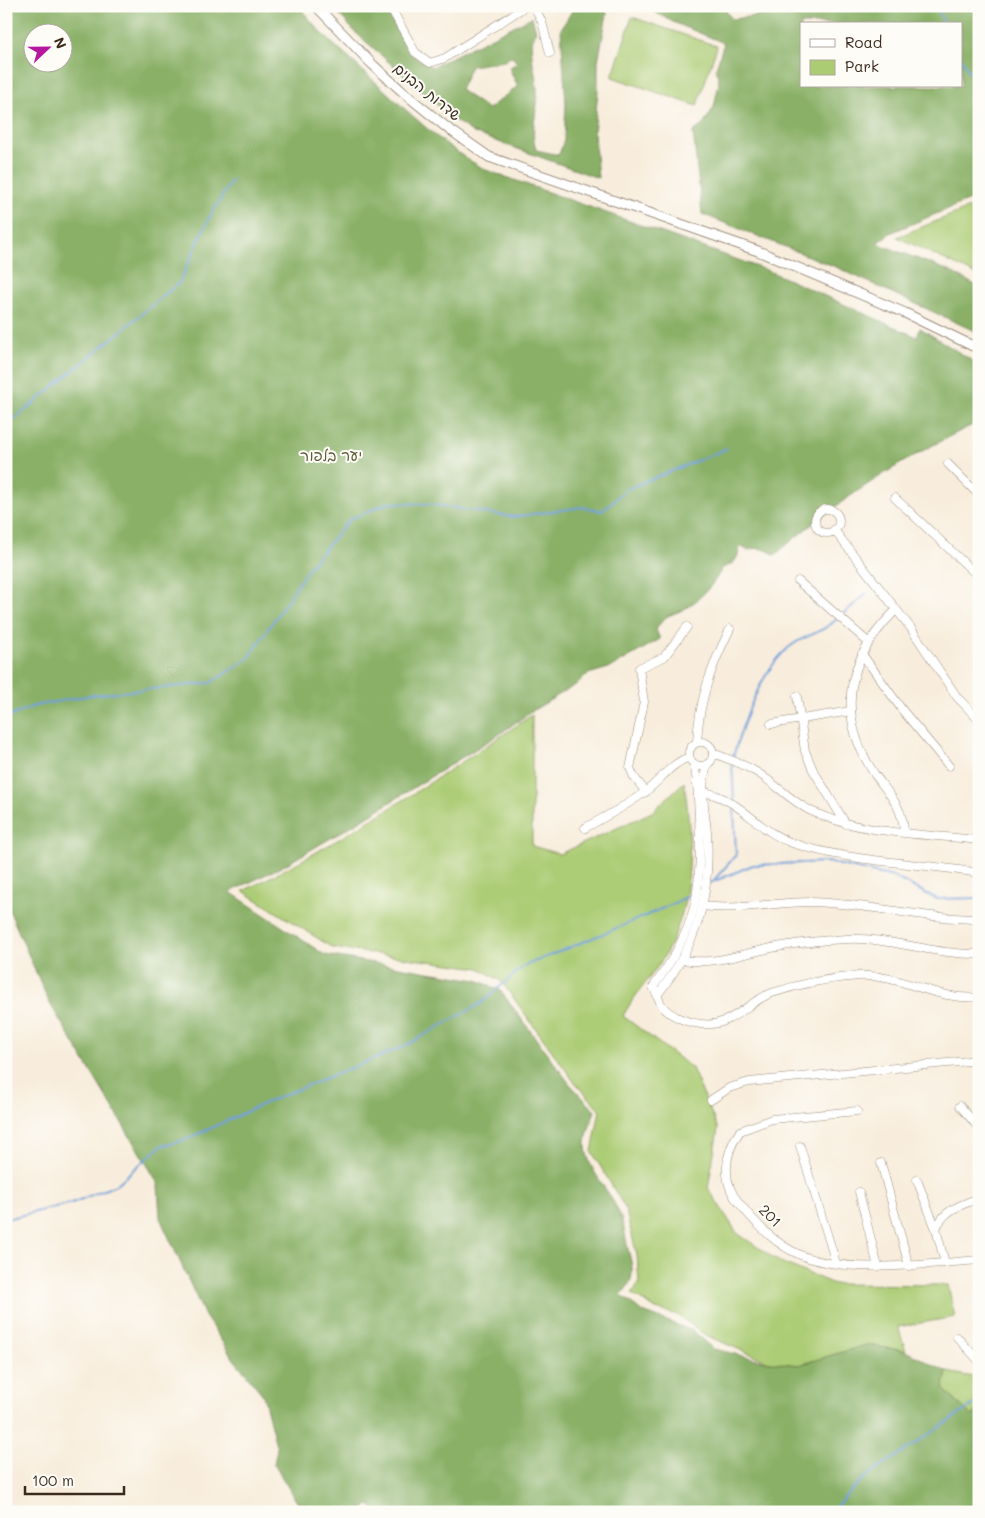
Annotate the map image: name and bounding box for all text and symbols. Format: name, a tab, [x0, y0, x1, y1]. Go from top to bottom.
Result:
north arrow	[22, 22, 72, 72]
legend	[800, 22, 962, 88]
text: Road	[845, 32, 882, 52]
text: N	[50, 34, 71, 51]
text: Park	[845, 56, 879, 76]
street label: שדרות הבנים	[390, 58, 465, 125]
park label: יער בלפור	[300, 445, 362, 465]
street label: 201	[755, 1200, 786, 1231]
scale bar	[25, 1463, 124, 1495]
text: 100 m	[32, 1470, 74, 1490]

